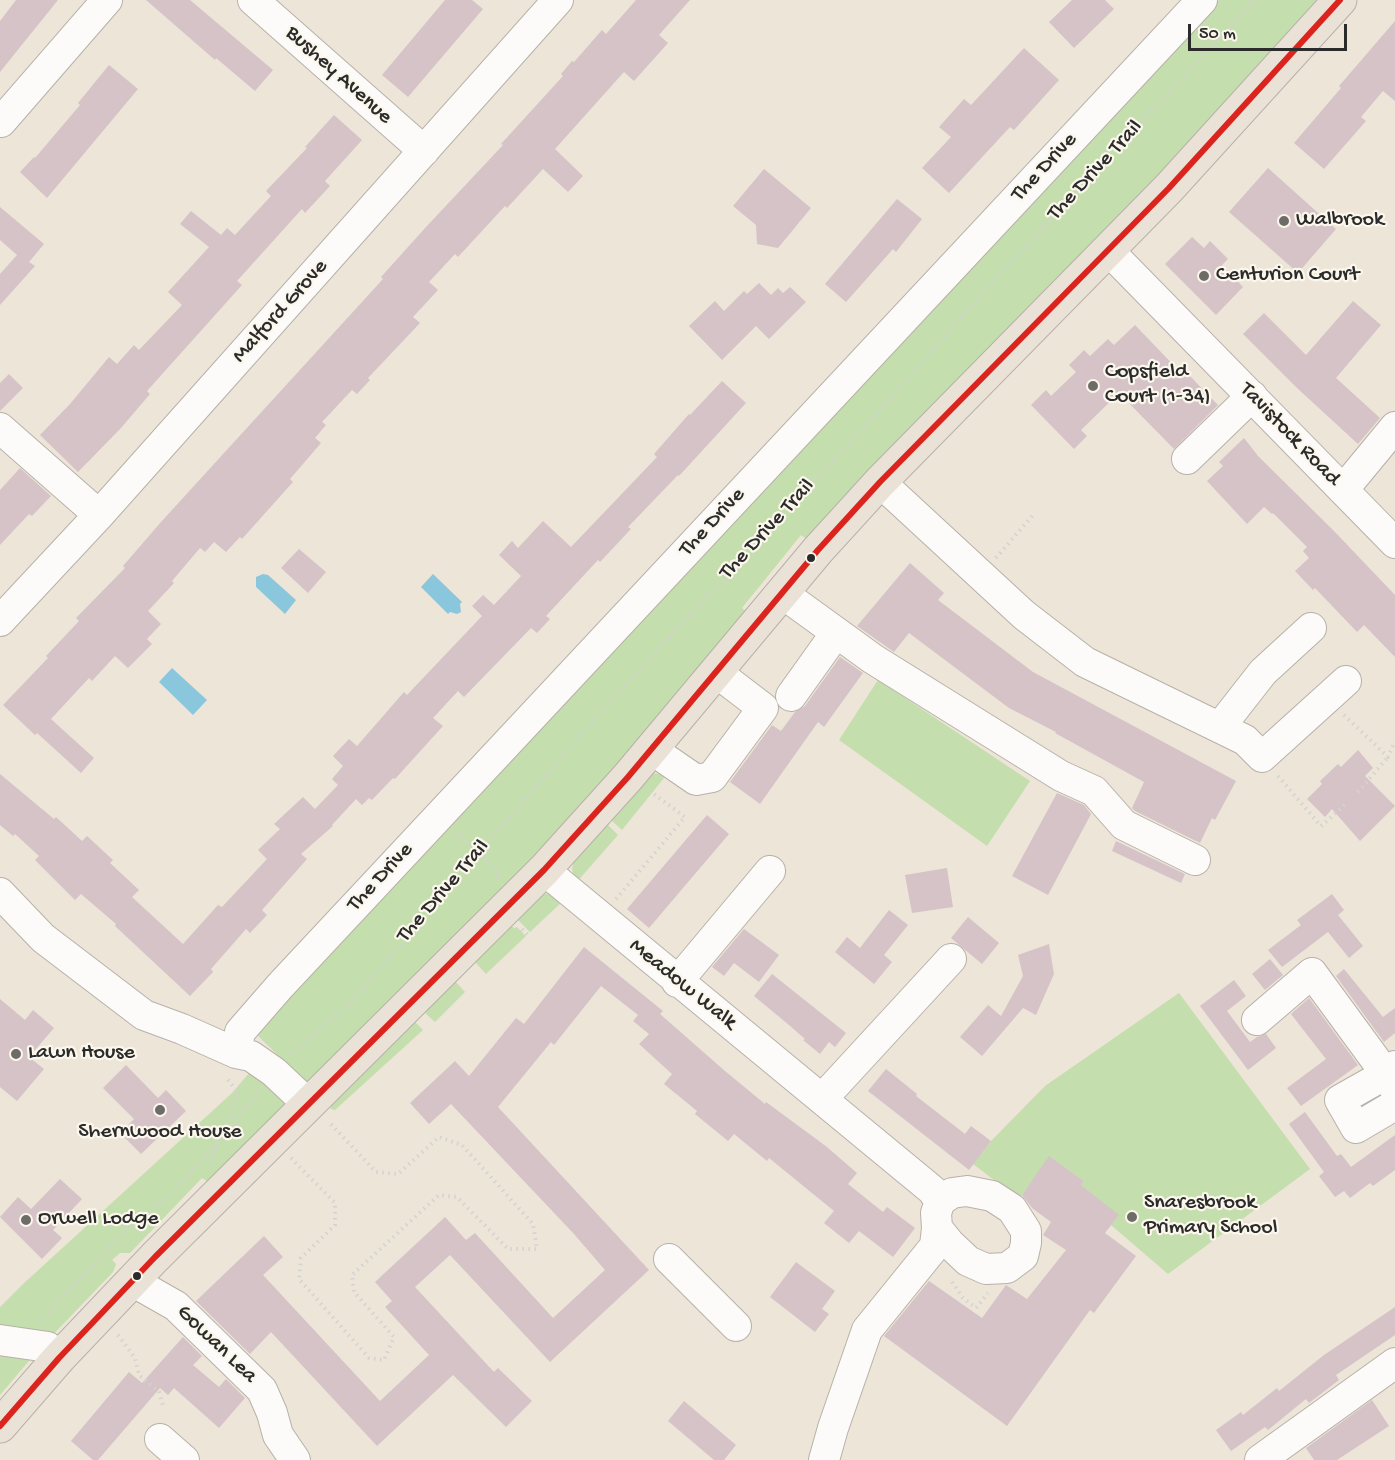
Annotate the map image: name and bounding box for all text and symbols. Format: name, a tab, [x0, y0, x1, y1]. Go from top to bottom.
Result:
scale bar	[1191, 12, 1350, 50]
street label: Bushey Avenue	[279, 21, 397, 131]
text: 50 m	[1199, 24, 1236, 45]
street label: The Drive Trail	[1043, 115, 1149, 227]
street label: The Drive	[1006, 128, 1084, 208]
place label: Walbrook	[1296, 208, 1384, 234]
marker: Walbrook	[1277, 214, 1291, 228]
street label: Malford Grove	[228, 255, 334, 369]
place label: Centurion Court	[1216, 263, 1359, 289]
marker: Centurion Court	[1197, 269, 1211, 283]
place label: Copsfield Court (1-34)	[1105, 360, 1211, 412]
street label: Tavistock Road	[1233, 378, 1345, 492]
marker: Copsfield Court (1-34)	[1086, 379, 1100, 393]
street label: The Drive Trail	[715, 474, 821, 586]
street label: The Drive	[674, 483, 752, 563]
unlabelled marker	[805, 552, 817, 564]
street label: The Drive Trail	[392, 835, 496, 949]
street label: The Drive	[342, 838, 420, 918]
street label: Meadow Walk	[623, 934, 741, 1036]
place label: Lawn House	[28, 1041, 135, 1067]
marker: Lawn House	[9, 1047, 23, 1061]
marker: Shernwood House	[153, 1103, 167, 1117]
place label: Shernwood House	[78, 1120, 242, 1146]
place label: Snaresbrook Primary School	[1144, 1191, 1278, 1242]
place label: Orwell Lodge	[38, 1207, 159, 1233]
marker: Snaresbrook Primary School	[1125, 1210, 1139, 1224]
marker: Orwell Lodge	[19, 1213, 33, 1227]
unlabelled marker	[131, 1270, 143, 1282]
street label: Gowan Lea	[170, 1300, 262, 1390]

